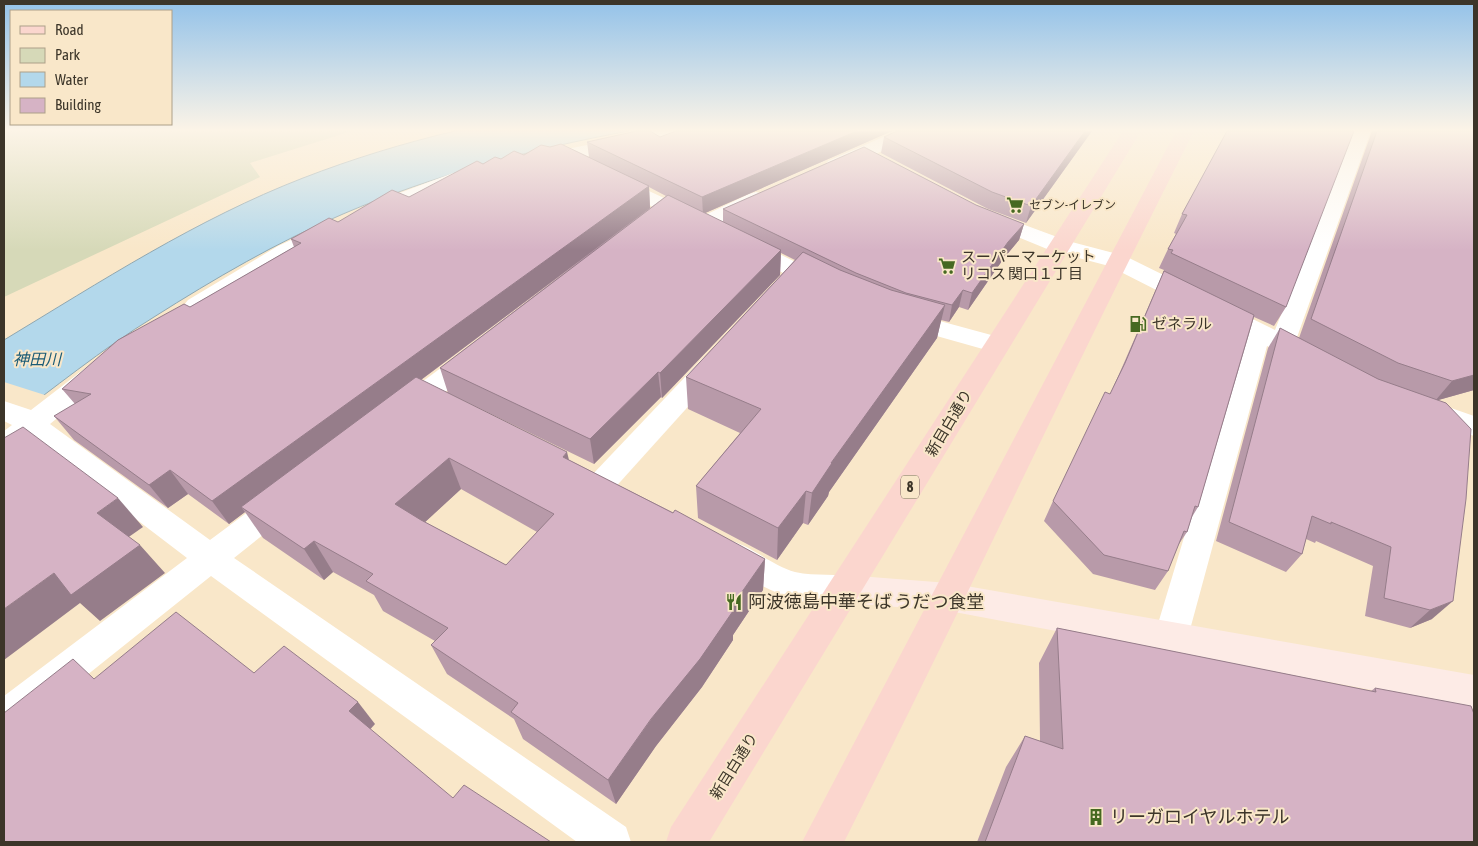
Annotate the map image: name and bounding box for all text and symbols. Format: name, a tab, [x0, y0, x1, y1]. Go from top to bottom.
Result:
legend	[10, 10, 172, 125]
text: Road	[55, 21, 84, 38]
text: Park	[55, 46, 80, 63]
text: Water	[55, 71, 88, 88]
text: Building	[55, 96, 101, 113]
supermarket icon: セブン-イレブン	[1005, 195, 1025, 215]
place label: セブン-イレブン	[1029, 198, 1116, 212]
place label: スーパーマーケット リコス 関口１丁目	[961, 248, 1096, 282]
supermarket icon: スーパーマーケット リコス 関口１丁目	[937, 256, 957, 276]
fuel station icon: ゼネラル	[1128, 314, 1148, 334]
place label: ゼネラル	[1152, 315, 1212, 332]
water label: 神田川	[13, 350, 63, 368]
street label: 新目白通り	[922, 386, 975, 459]
road number: 8	[901, 476, 919, 498]
place label: 阿波徳島中華そば うだつ食堂	[748, 591, 984, 612]
restaurant icon: 阿波徳島中華そば うだつ食堂	[724, 592, 744, 612]
street label: 新目白通り	[706, 729, 761, 802]
place label: リーガロイヤルホテル	[1110, 806, 1289, 827]
building icon: リーガロイヤルホテル	[1086, 807, 1106, 827]

